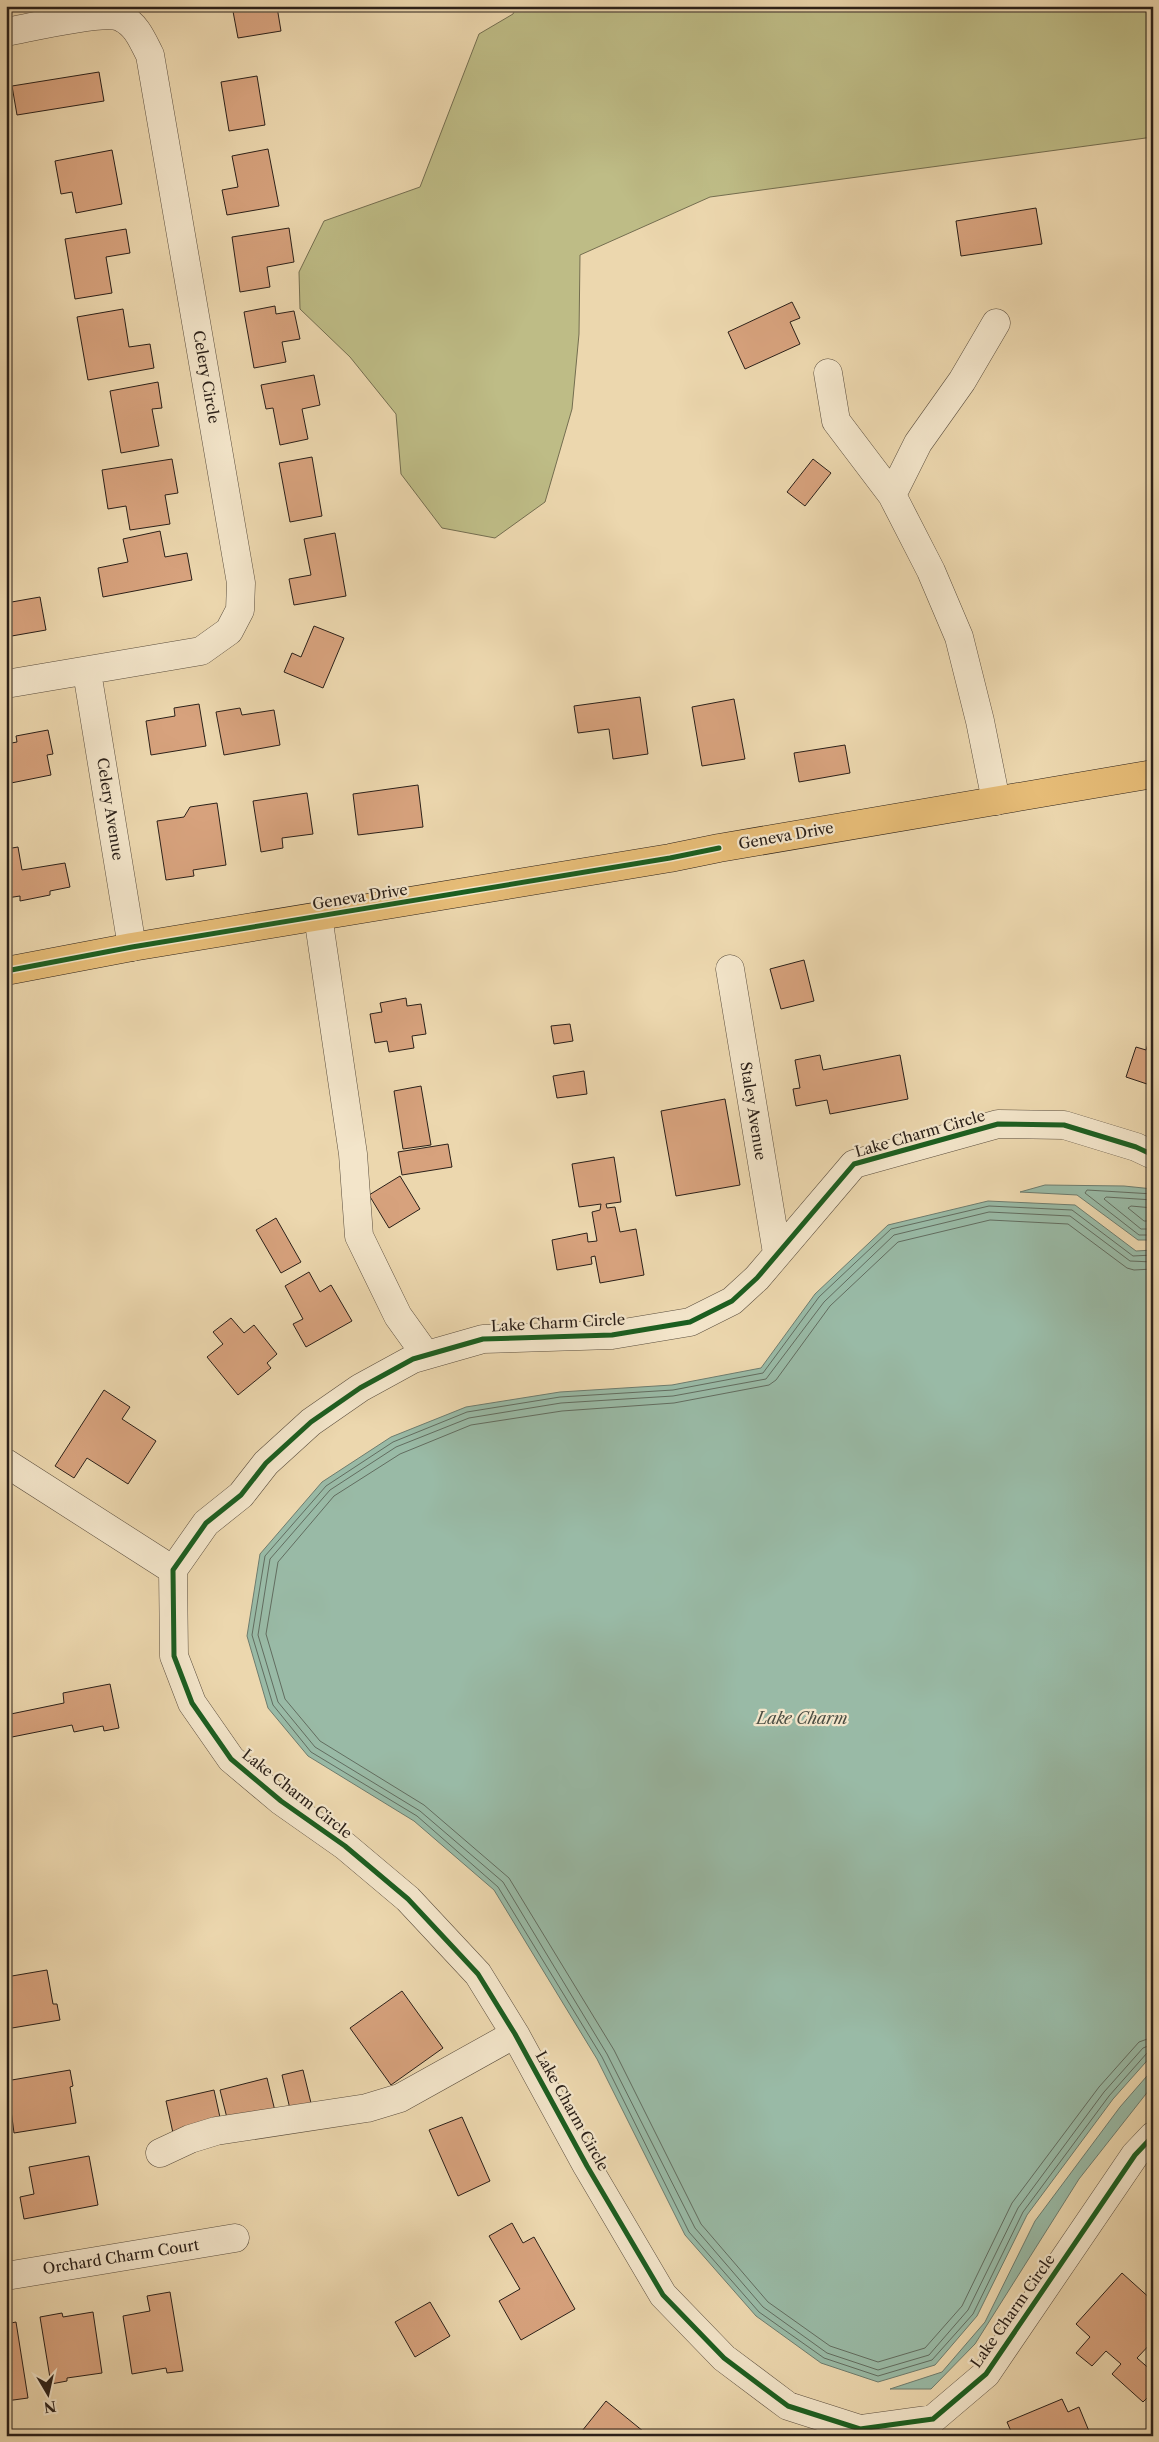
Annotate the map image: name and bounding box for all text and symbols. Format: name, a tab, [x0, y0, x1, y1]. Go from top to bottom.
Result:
street label: Celery Circle	[189, 329, 224, 425]
street label: Celery Avenue	[93, 756, 128, 862]
street label: Geneva Drive	[737, 818, 835, 853]
street label: Geneva Drive	[311, 880, 409, 913]
street label: Staley Avenue	[736, 1060, 771, 1161]
street label: Lake Charm Circle	[853, 1106, 987, 1161]
street label: Lake Charm Circle	[490, 1309, 626, 1336]
water label: Lake Charm	[754, 1708, 848, 1728]
street label: Lake Charm Circle	[239, 1745, 356, 1842]
street label: Lake Charm Circle	[532, 2047, 613, 2174]
street label: Orchard Charm Court	[42, 2235, 201, 2278]
street label: Lake Charm Circle	[966, 2250, 1059, 2371]
north arrow	[22, 2370, 72, 2420]
text: N	[43, 2397, 57, 2417]

